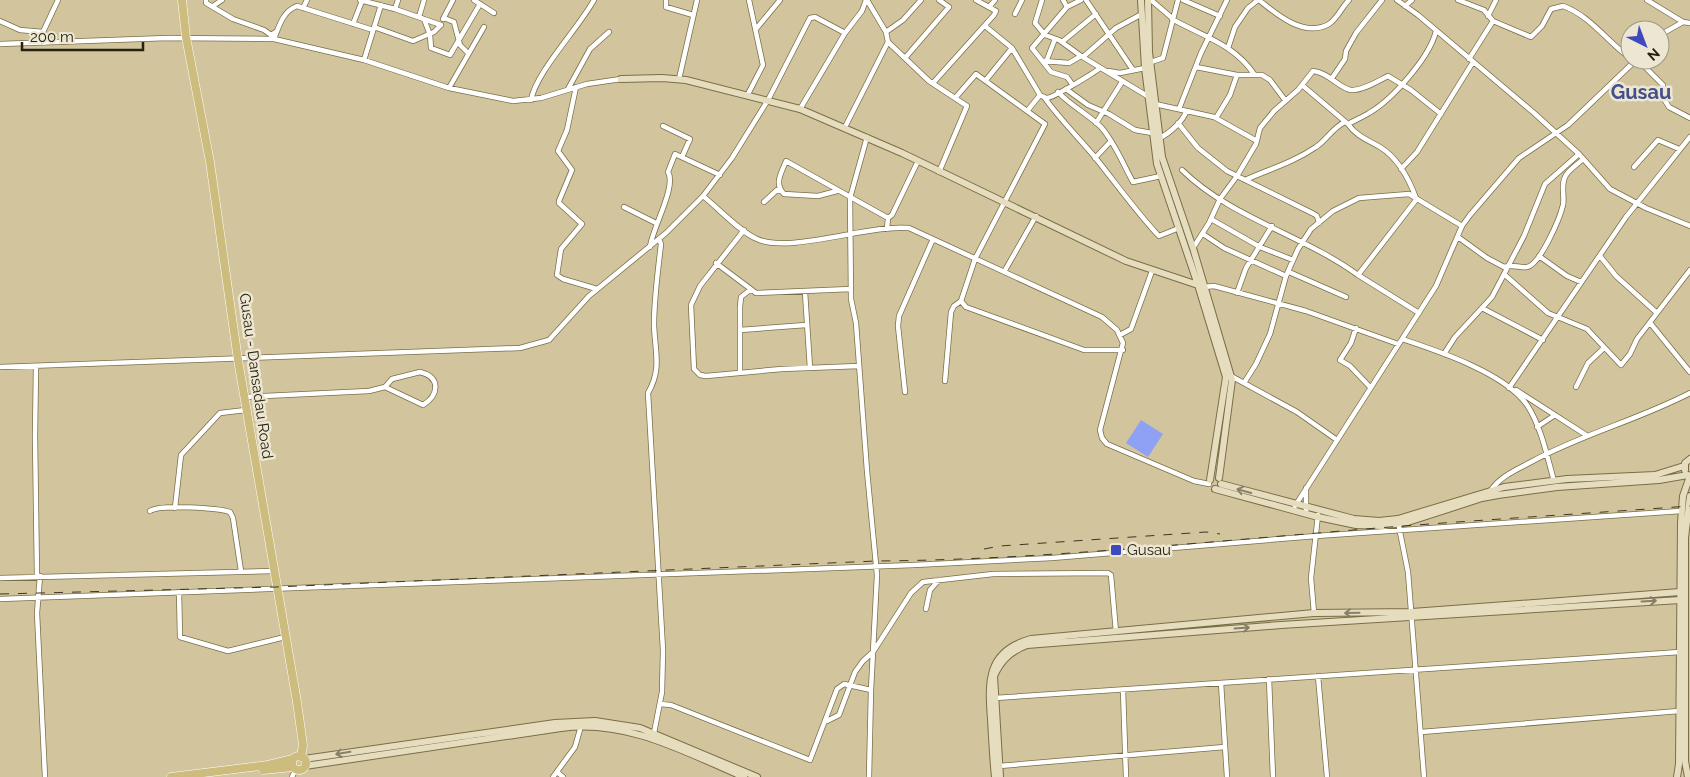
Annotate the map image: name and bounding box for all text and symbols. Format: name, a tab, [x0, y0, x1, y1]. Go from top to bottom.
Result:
scale bar	[22, 20, 144, 52]
north arrow	[1620, 20, 1670, 70]
text: 200 m	[30, 28, 74, 46]
text: N	[1644, 45, 1663, 64]
district label: Gusau	[1611, 80, 1671, 104]
street label: Gusau - Dansadau Road	[235, 292, 277, 460]
one-way arrow	[1236, 485, 1252, 495]
place label: Gusau	[1127, 541, 1171, 559]
marker: Gusau	[1109, 543, 1123, 557]
one-way arrow	[1640, 597, 1656, 606]
one-way arrow	[1344, 608, 1360, 618]
one-way arrow	[1234, 623, 1250, 632]
one-way arrow	[336, 748, 352, 758]

